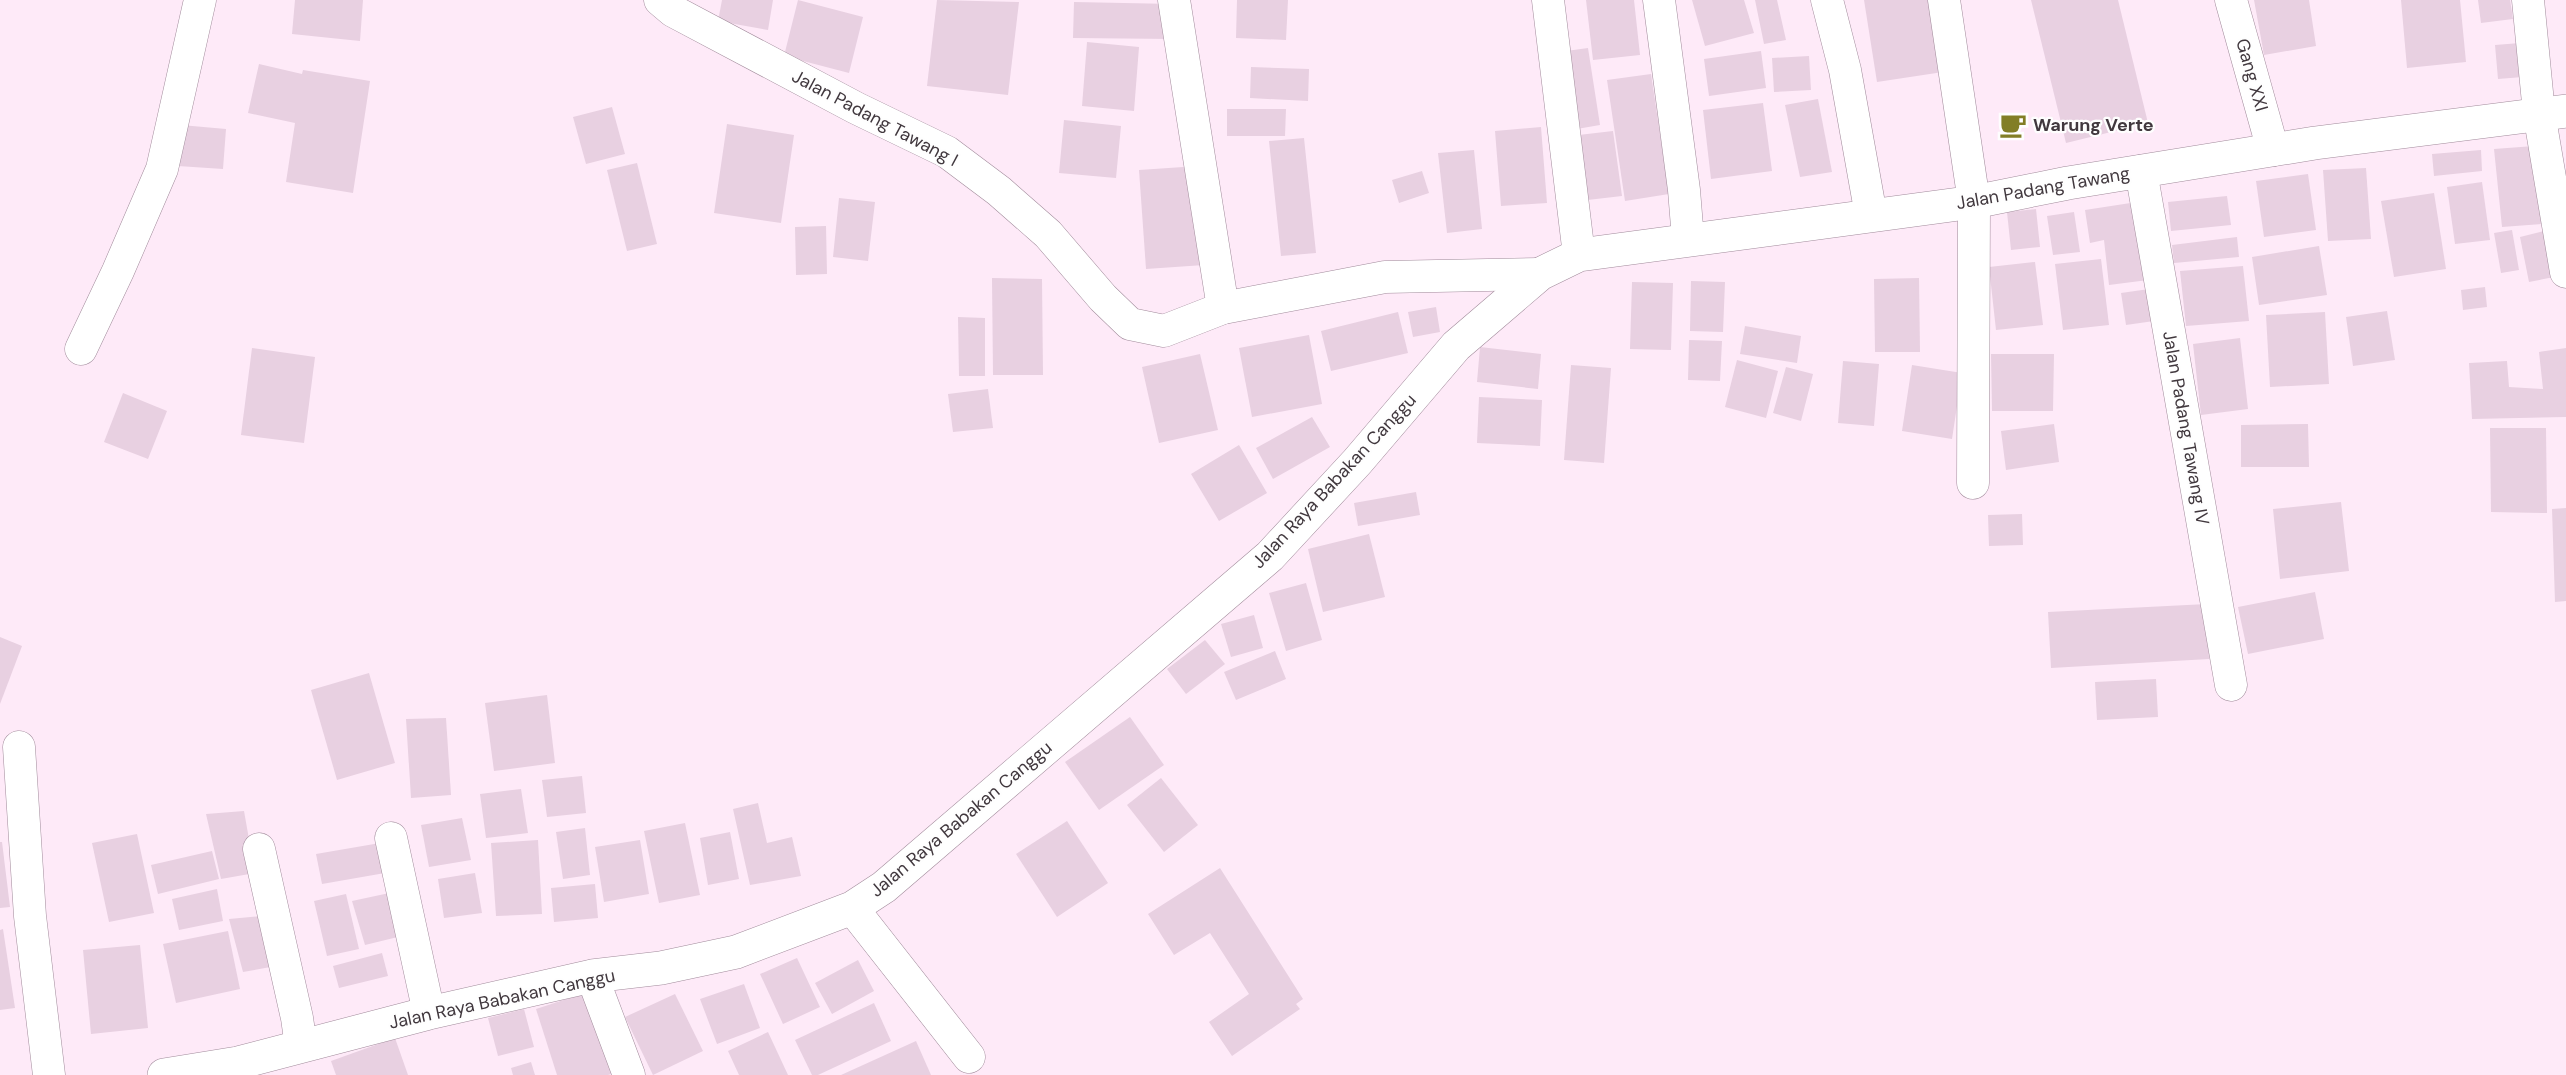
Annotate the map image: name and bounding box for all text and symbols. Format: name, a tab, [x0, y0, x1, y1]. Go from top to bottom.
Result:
street label: Gang XXI	[2230, 36, 2274, 114]
street label: Jalan Padang Tawang I	[788, 64, 962, 172]
cafe icon: Warung Verte	[1998, 110, 2028, 140]
place label: Warung Verte	[2033, 113, 2154, 137]
street label: Jalan Padang Tawang	[1954, 161, 2132, 215]
street label: Jalan Padang Tawang IV	[2157, 329, 2215, 527]
street label: Jalan Raya Babakan Canggu	[1247, 388, 1421, 574]
street label: Jalan Raya Babakan Canggu	[865, 736, 1057, 902]
street label: Jalan Raya Babakan Canggu	[387, 963, 617, 1035]

